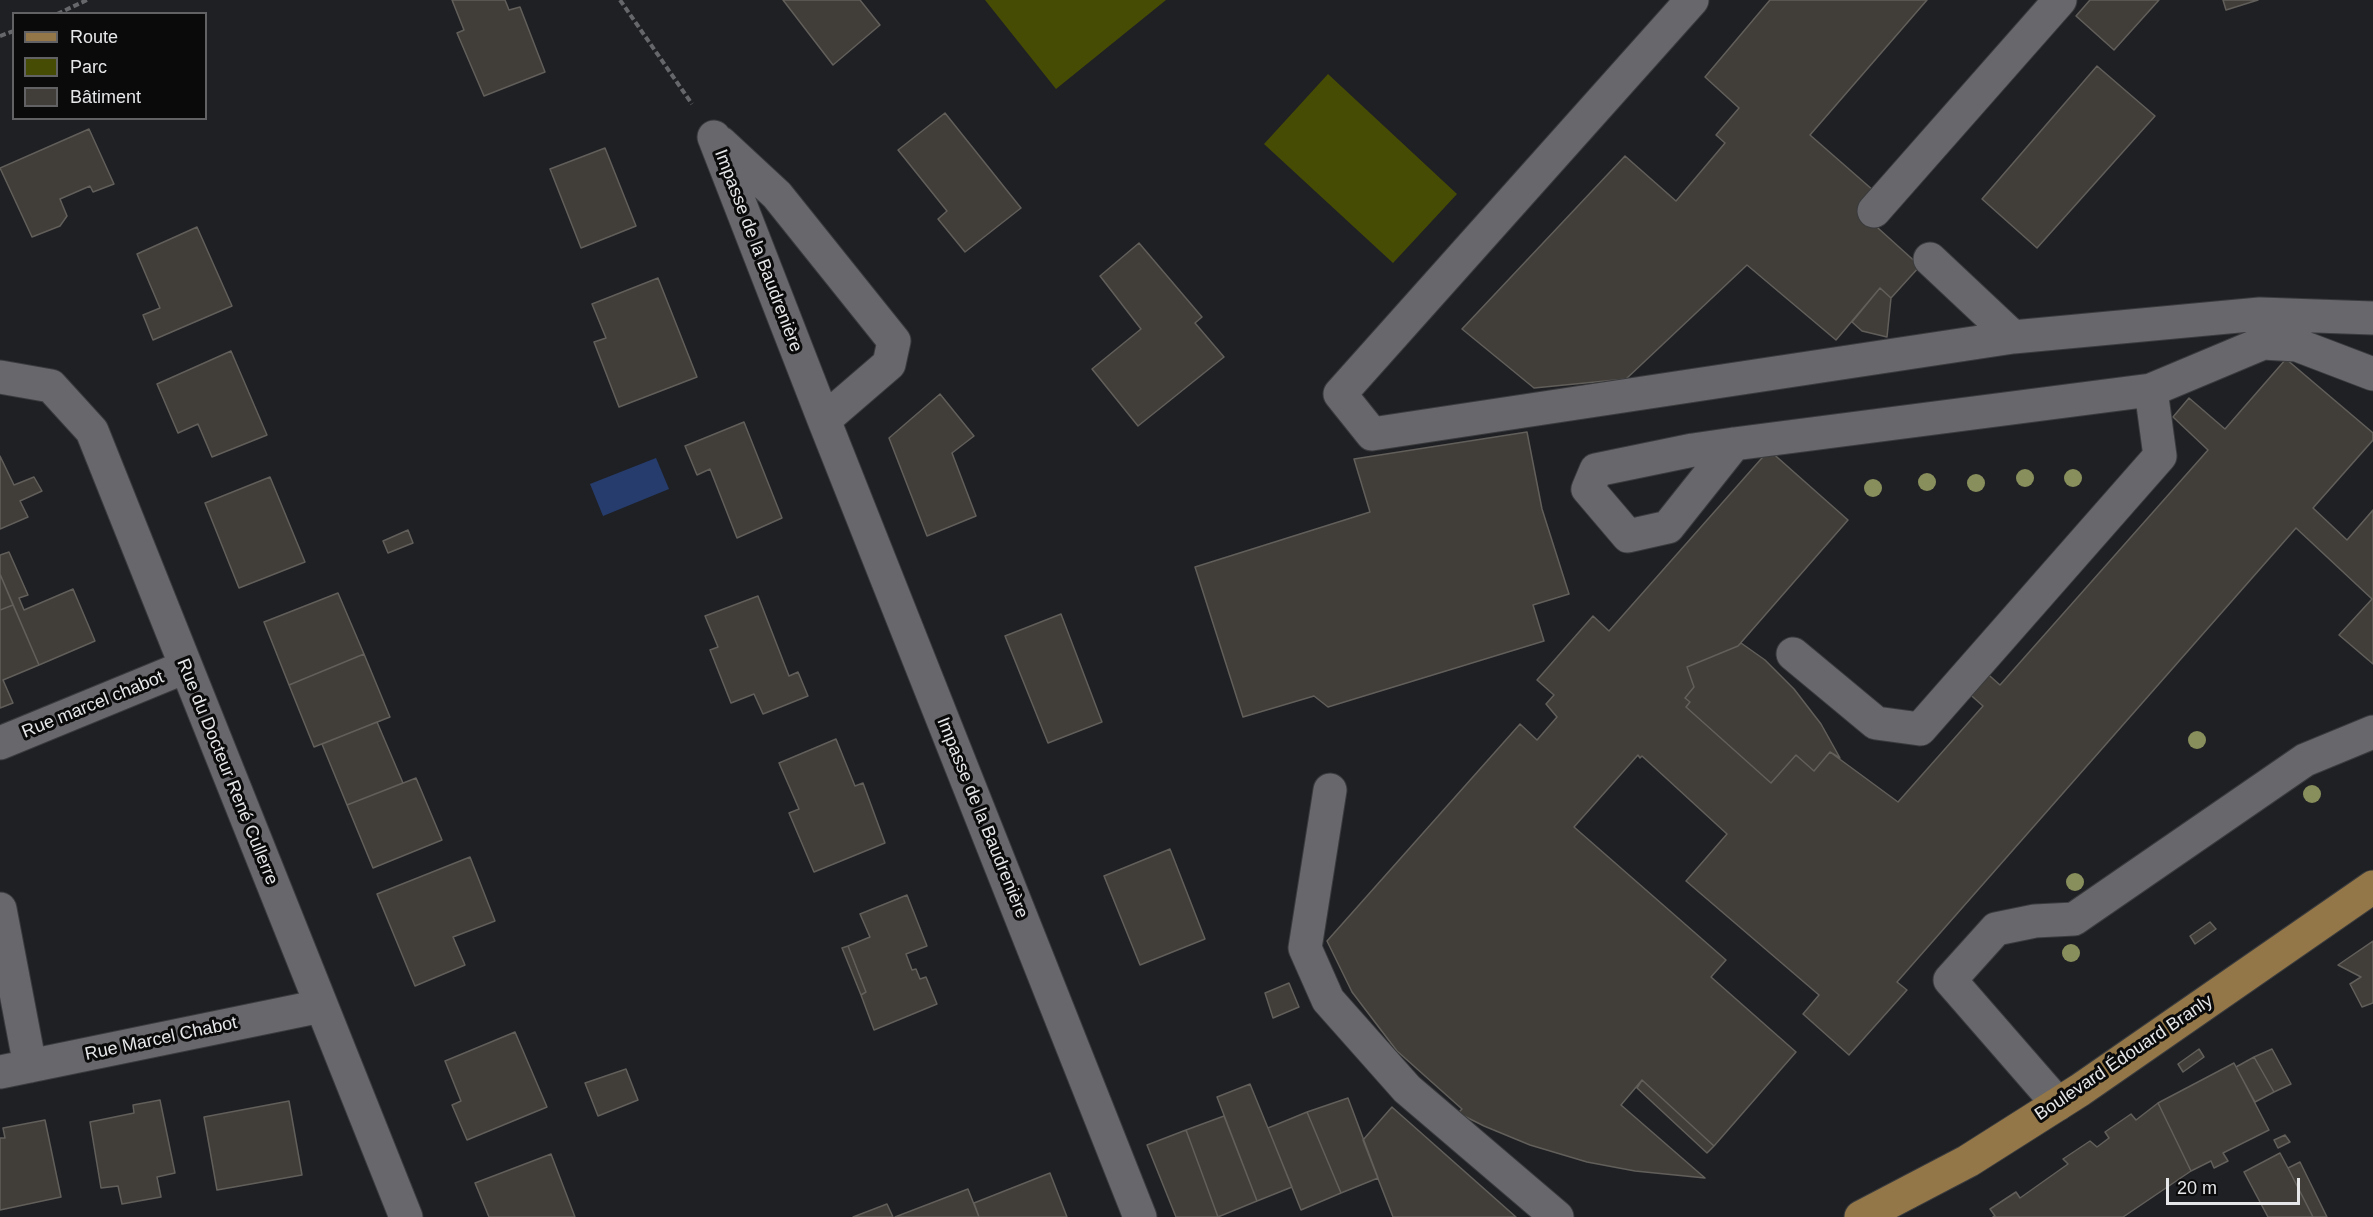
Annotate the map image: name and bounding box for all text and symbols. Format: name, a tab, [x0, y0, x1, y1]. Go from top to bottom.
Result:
legend	[12, 12, 207, 120]
text: Route	[70, 27, 118, 47]
text: Parc	[70, 57, 107, 77]
text: Bâtiment	[70, 87, 141, 107]
street label: Impasse de la Baudrenière	[709, 147, 807, 355]
street label: Rue du Docteur René Cullerre	[172, 656, 282, 888]
street label: Rue marcel chabot	[19, 667, 167, 743]
street label: Impasse de la Baudrenière	[932, 714, 1032, 922]
street label: Boulevard Édouard Branly	[2031, 990, 2217, 1126]
street label: Rue Marcel Chabot	[83, 1012, 239, 1066]
scale bar	[2169, 1166, 2302, 1204]
text: 20 m	[2177, 1178, 2217, 1198]

